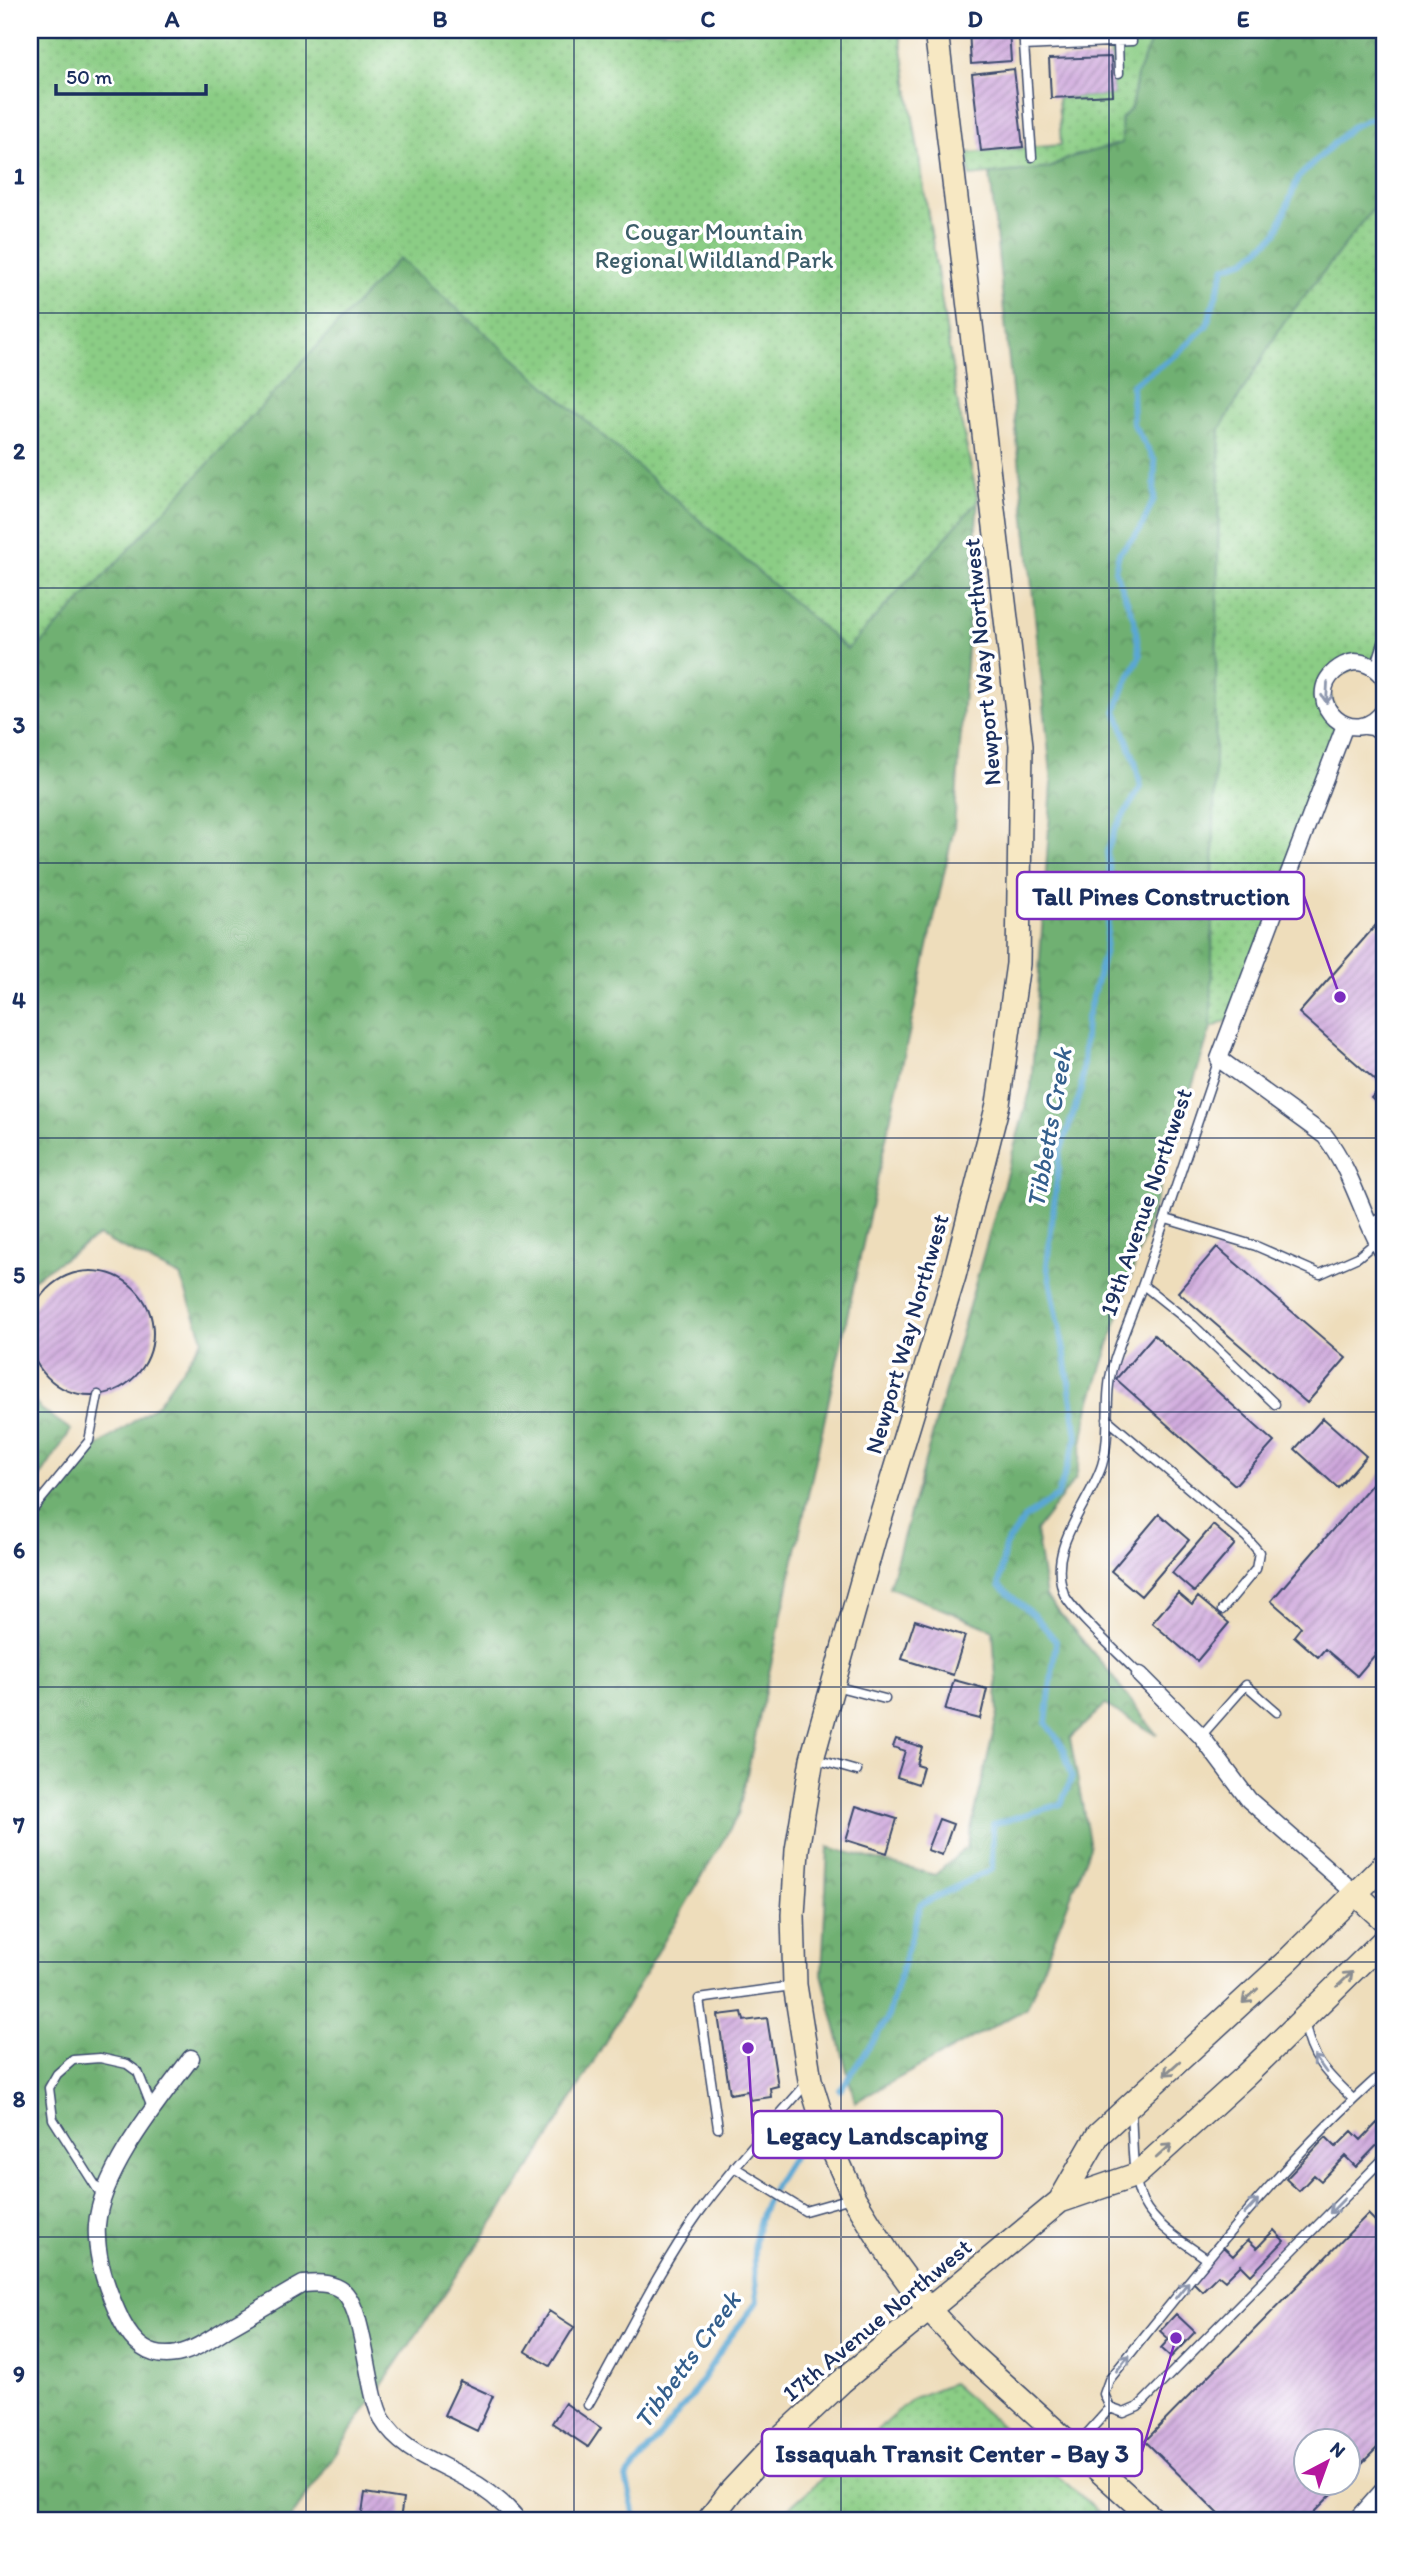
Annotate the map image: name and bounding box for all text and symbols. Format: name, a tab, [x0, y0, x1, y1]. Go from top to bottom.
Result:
text: A	[164, 5, 180, 33]
text: B	[433, 5, 448, 33]
text: C	[701, 5, 716, 33]
text: D	[967, 5, 983, 33]
text: E	[1237, 5, 1250, 33]
scale bar	[56, 52, 206, 96]
text: 50 m	[66, 64, 113, 89]
text: 1	[14, 162, 25, 190]
park label: Cougar Mountain Regional Wildland Park	[595, 217, 834, 274]
text: 2	[13, 437, 26, 465]
street label: Newport Way Northwest	[956, 537, 1007, 787]
one-way arrow	[1320, 681, 1333, 704]
text: 3	[13, 711, 26, 739]
callout: Tall Pines Construction	[1017, 872, 1304, 919]
text: Tall Pines Construction	[1031, 880, 1290, 912]
text: 4	[12, 986, 26, 1014]
water label: Tibbetts Creek	[1019, 1044, 1079, 1210]
street label: 19th Avenue Northwest	[1093, 1084, 1198, 1320]
street label: Newport Way Northwest	[858, 1211, 955, 1457]
text: 5	[13, 1261, 25, 1289]
text: 6	[13, 1536, 25, 1564]
text: 7	[12, 1811, 25, 1839]
one-way arrow	[1336, 1970, 1353, 1987]
one-way arrow	[1241, 1988, 1259, 2004]
one-way arrow	[1313, 2054, 1328, 2073]
one-way arrow	[1164, 2060, 1181, 2077]
text: 8	[13, 2085, 26, 2113]
callout: Legacy Landscaping	[753, 2111, 1002, 2158]
text: Legacy Landscaping	[766, 2119, 989, 2151]
one-way arrow	[1155, 2143, 1173, 2159]
one-way arrow	[1329, 2197, 1346, 2214]
one-way arrow	[1242, 2199, 1259, 2216]
street label: 17th Avenue Northwest	[776, 2232, 977, 2407]
one-way arrow	[1174, 2282, 1189, 2300]
water label: Tibbetts Creek	[627, 2284, 748, 2435]
one-way arrow	[1115, 2354, 1131, 2372]
text: 9	[13, 2360, 25, 2388]
north arrow	[1292, 2428, 1362, 2498]
callout: Issaquah Transit Center - Bay 3	[762, 2429, 1142, 2476]
text: Issaquah Transit Center - Bay 3	[775, 2437, 1129, 2469]
text: N	[1325, 2437, 1350, 2462]

